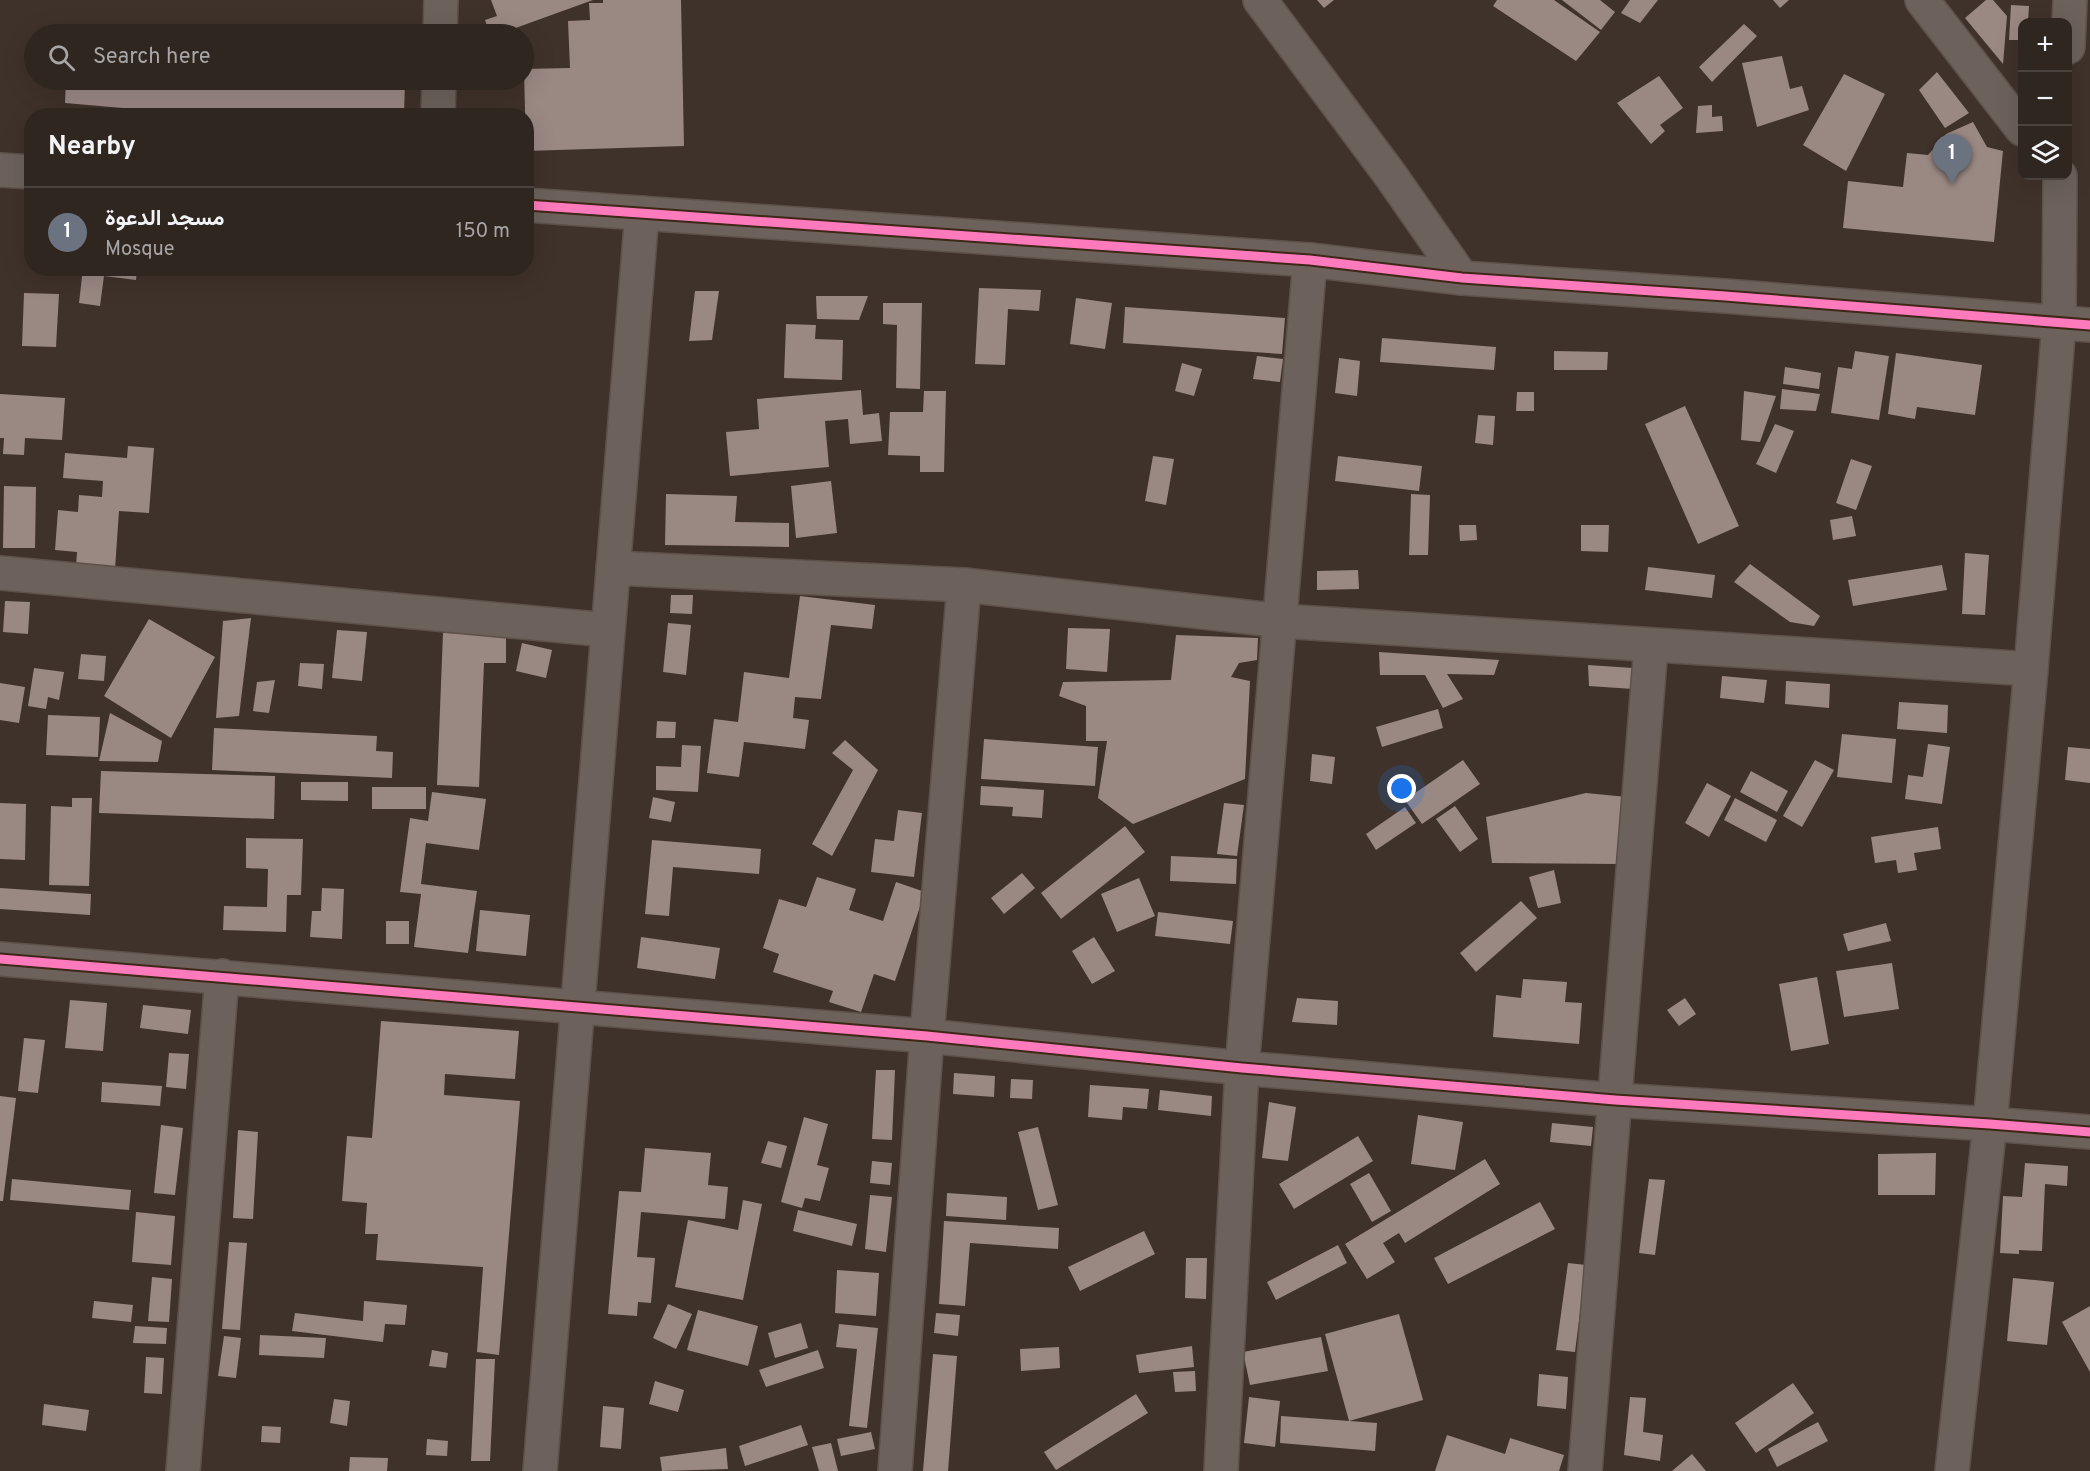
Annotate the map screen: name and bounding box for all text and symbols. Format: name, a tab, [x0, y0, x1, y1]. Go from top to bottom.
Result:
map controls	[2018, 18, 2072, 180]
button: +	[2018, 18, 2072, 72]
search box	[24, 24, 534, 90]
icon: search	[45, 41, 78, 74]
text: Search here	[93, 44, 211, 71]
button: −	[2018, 72, 2072, 126]
button: layers	[2018, 126, 2072, 180]
text: Nearby	[48, 131, 136, 164]
pin: 1	[1932, 134, 1972, 184]
text: مسجد الدعوة	[105, 206, 225, 233]
text: 1	[64, 219, 72, 245]
text: 150 m	[456, 219, 510, 245]
text: Mosque	[105, 237, 174, 263]
your location	[1387, 774, 1416, 803]

